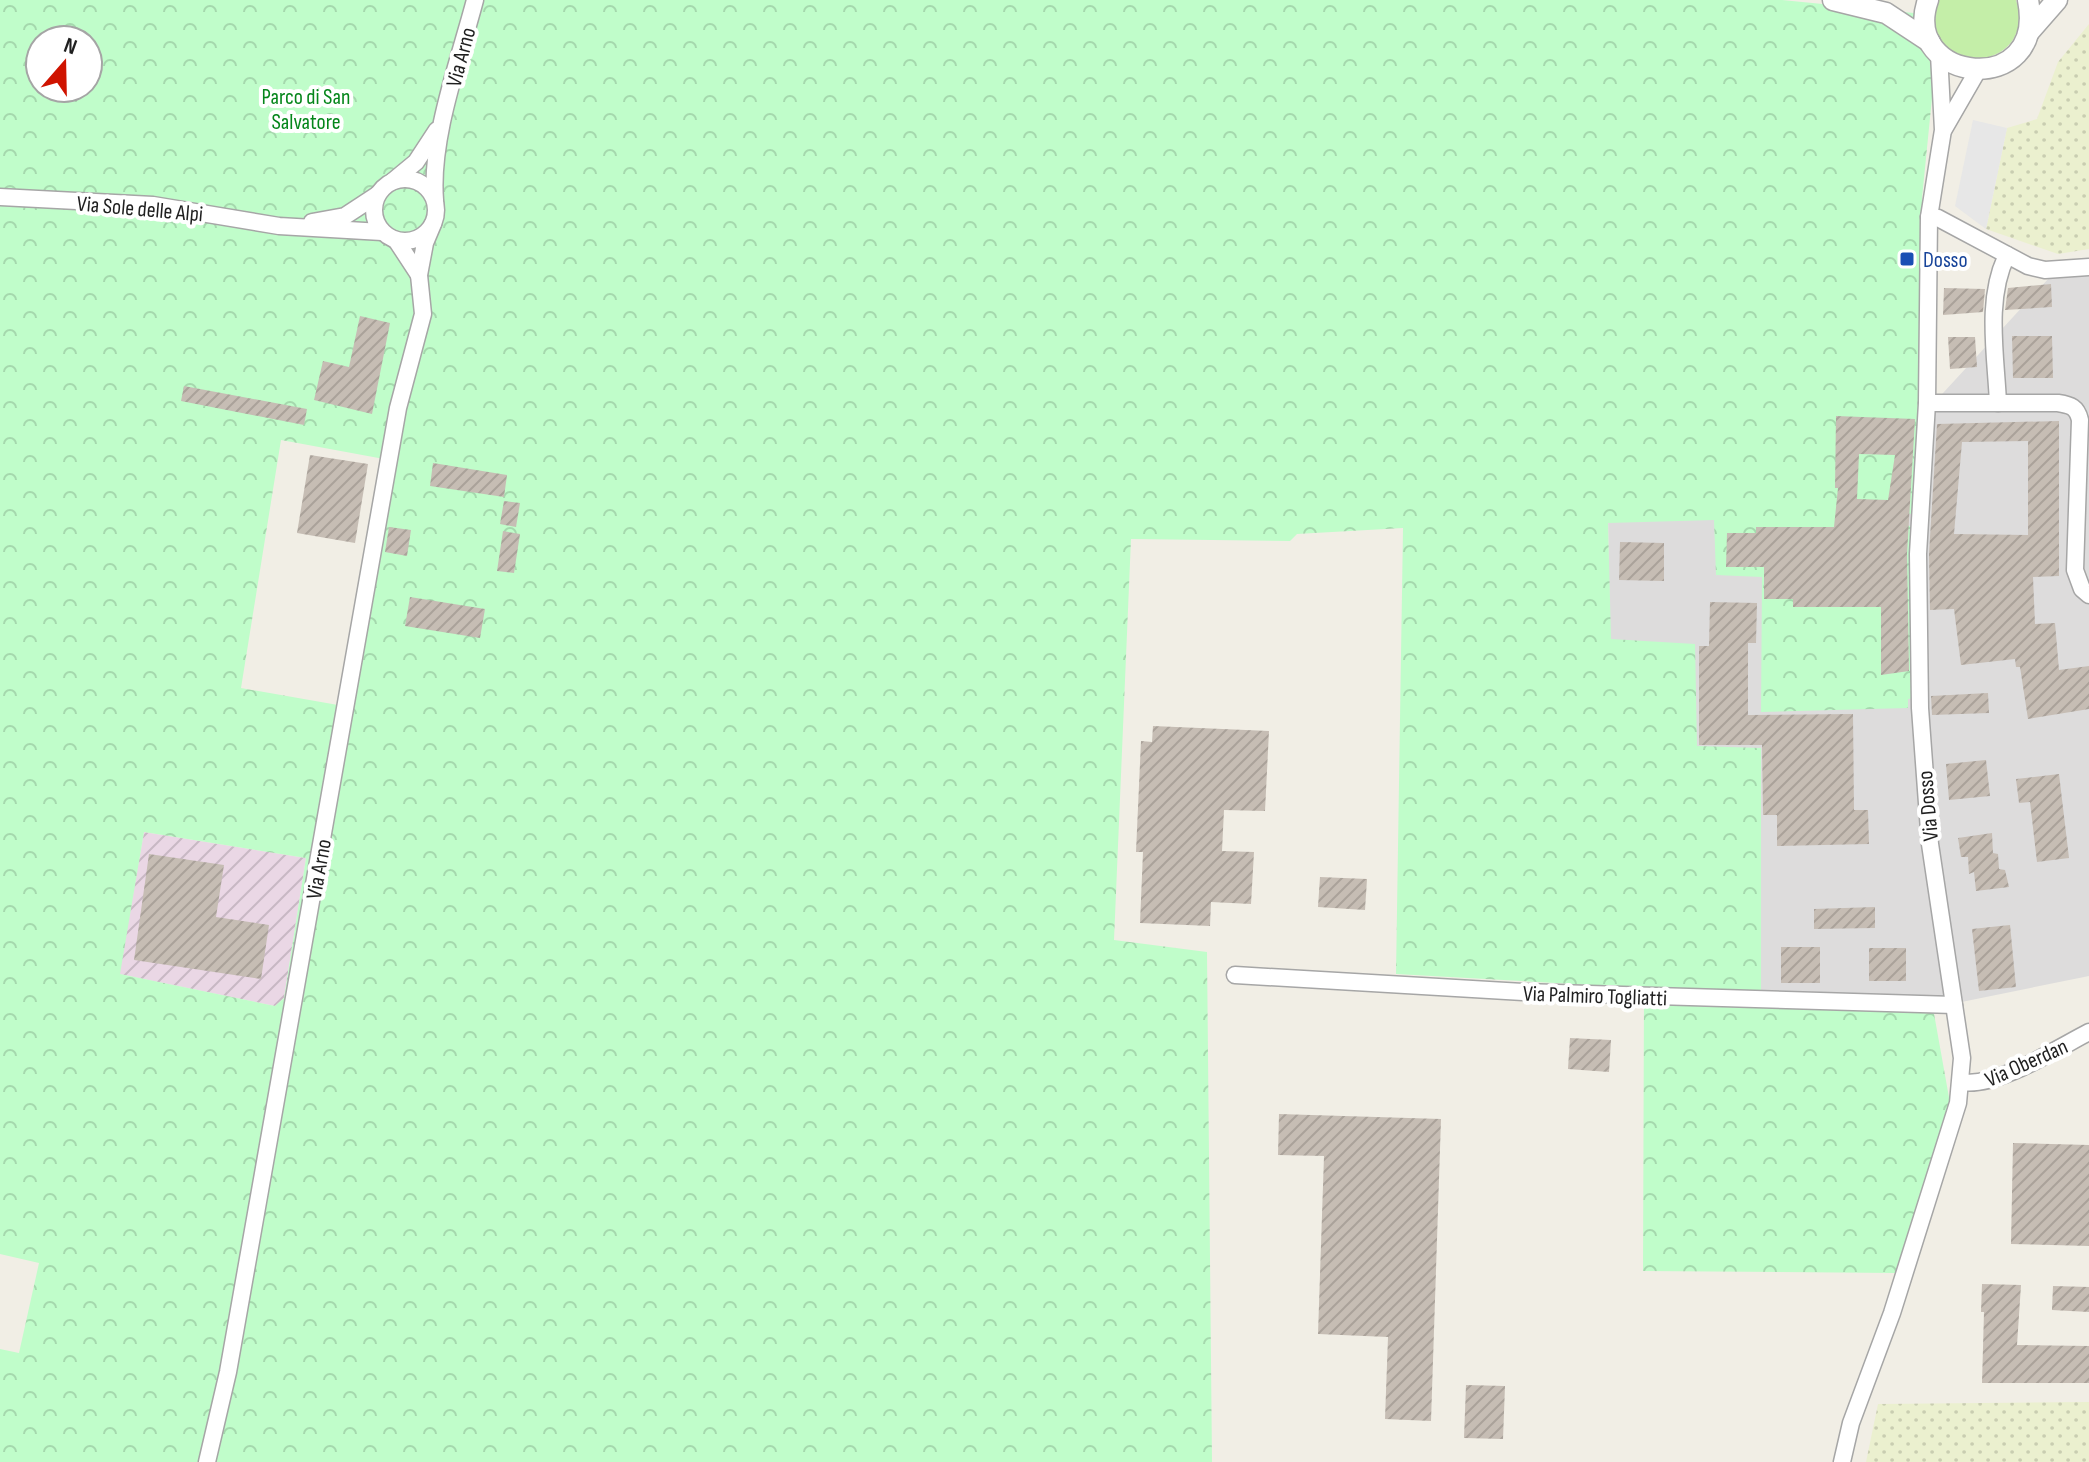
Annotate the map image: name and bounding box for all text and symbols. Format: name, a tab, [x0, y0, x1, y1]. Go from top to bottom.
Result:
north arrow	[24, 24, 104, 104]
street label: Via Arno	[441, 25, 482, 90]
text: N	[60, 32, 80, 61]
park label: Parco di San Salvatore	[262, 84, 350, 136]
street label: Via Sole delle Alpi	[76, 191, 204, 228]
place label: Dosso	[1923, 247, 1968, 274]
marker: Dosso	[1898, 250, 1916, 268]
street label: Via Dosso	[1912, 770, 1945, 842]
street label: Via Arno	[301, 837, 338, 901]
street label: Via Palmiro Togliatti	[1522, 980, 1668, 1013]
street label: Via Oberdan	[1981, 1033, 2072, 1094]

